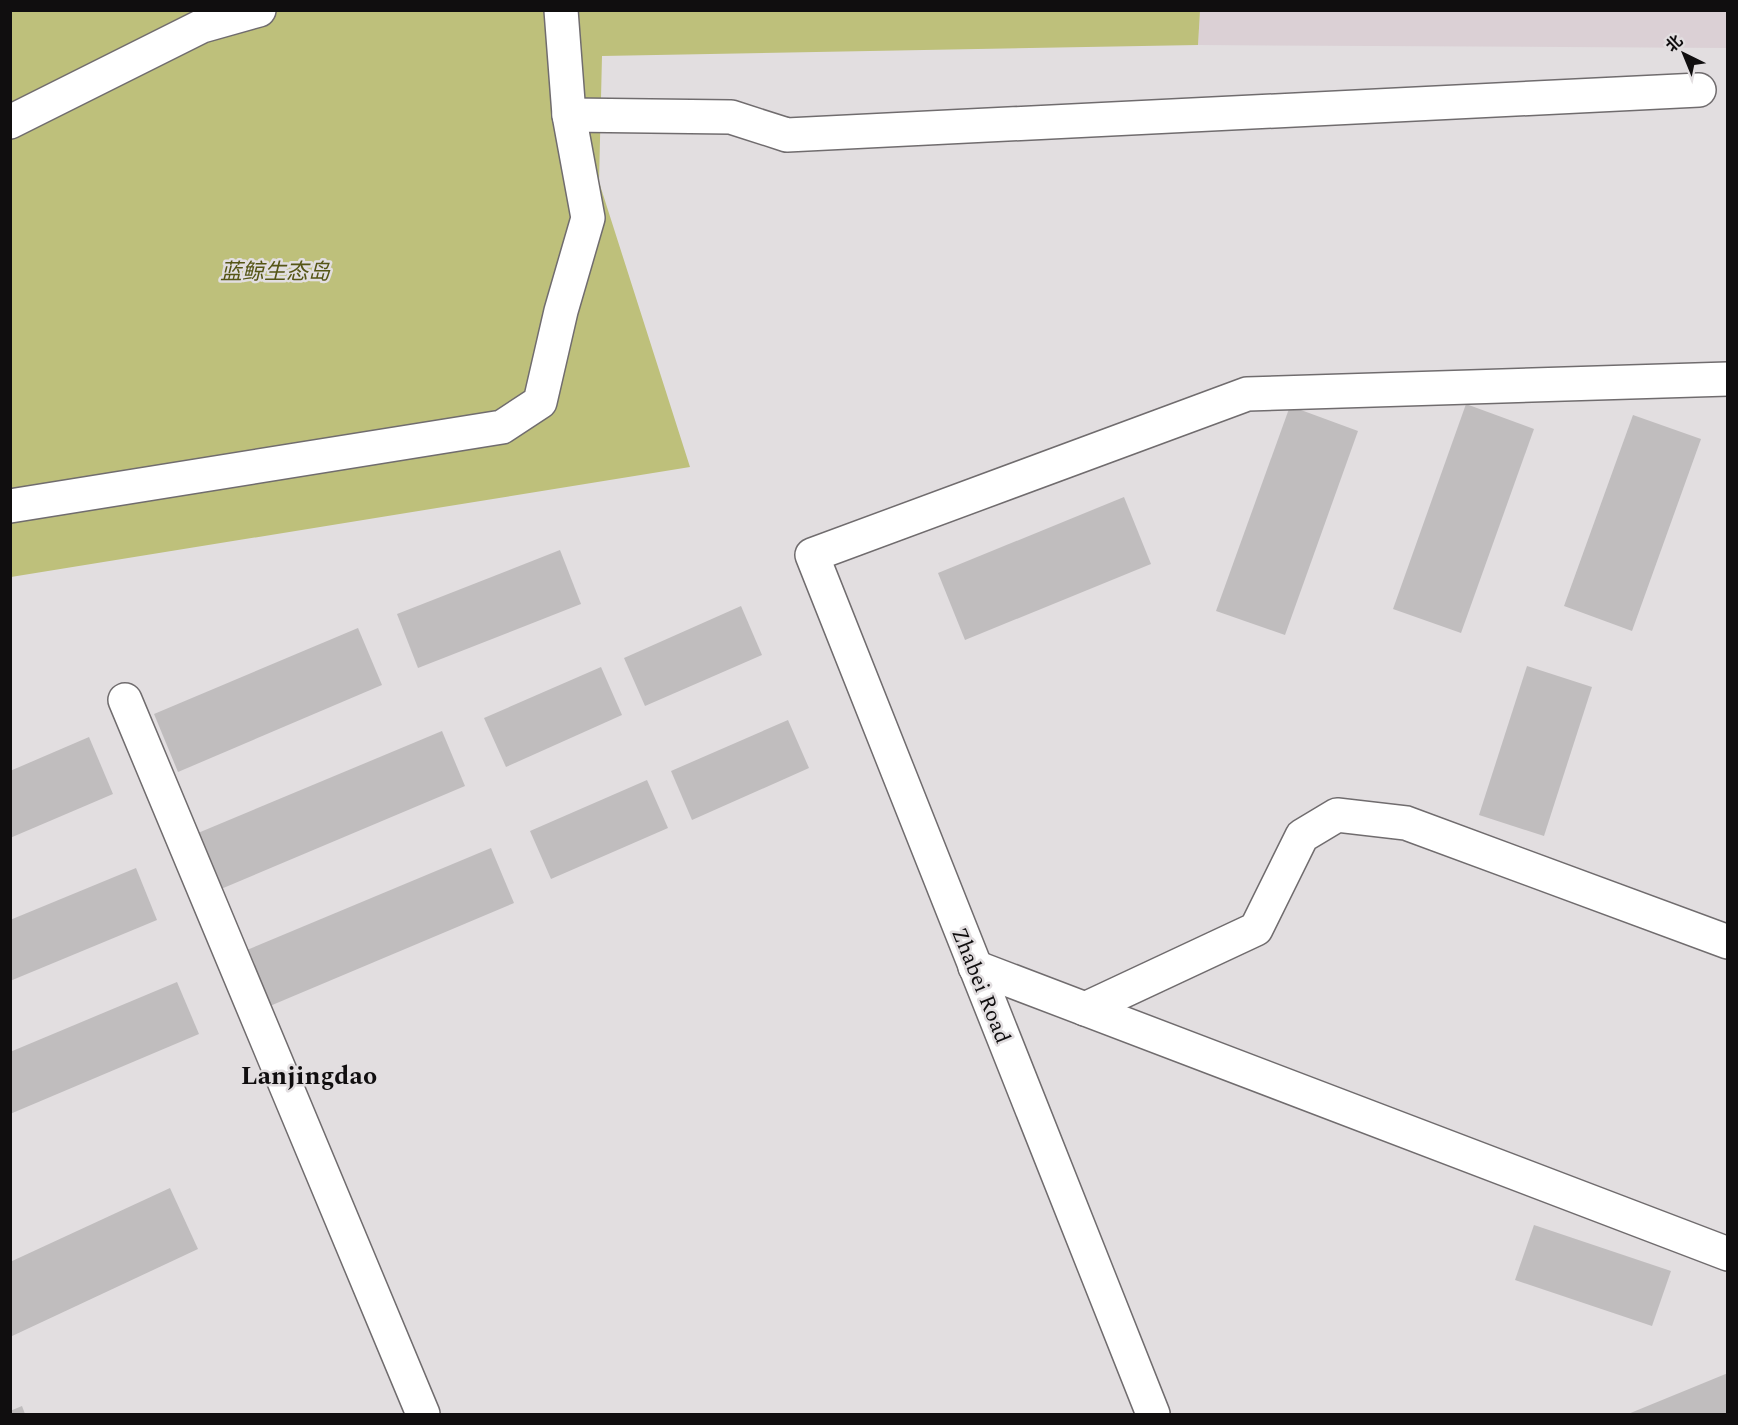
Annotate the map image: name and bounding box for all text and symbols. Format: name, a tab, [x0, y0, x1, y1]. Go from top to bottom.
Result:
north arrow	[1654, 24, 1714, 84]
text: 北	[1660, 30, 1688, 58]
park label: 蓝鲸生态岛	[220, 256, 331, 289]
street label: Zhabei Road	[942, 923, 1019, 1049]
district label: Lanjingdao	[241, 1056, 377, 1096]

